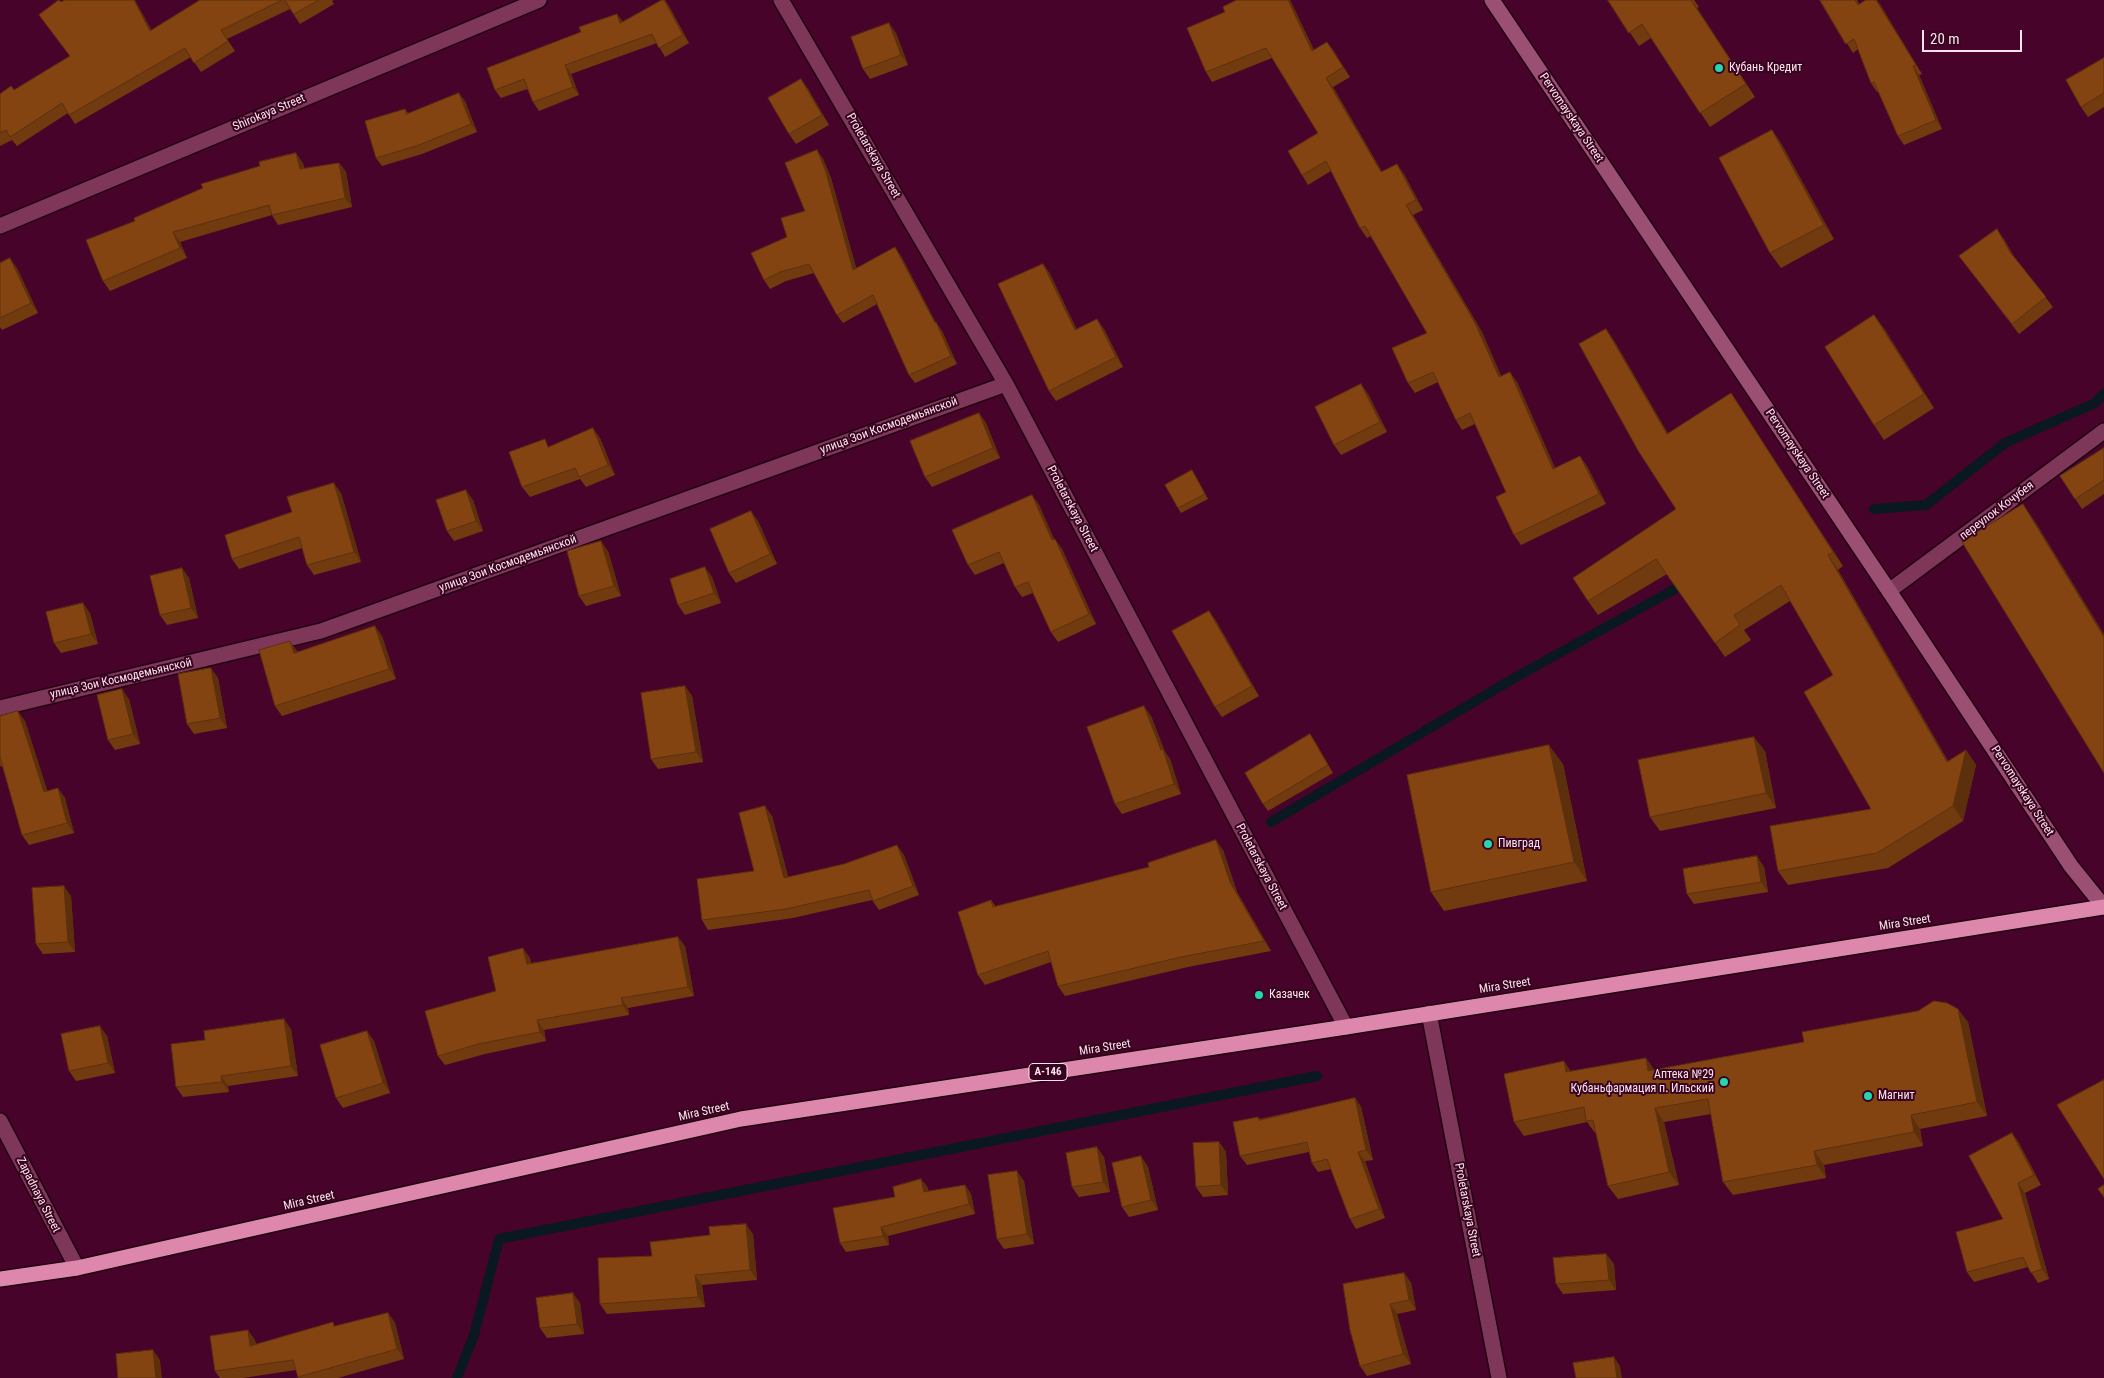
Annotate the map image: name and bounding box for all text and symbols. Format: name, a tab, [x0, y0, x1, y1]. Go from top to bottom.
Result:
scale bar	[1924, 20, 2024, 52]
text: 20 m	[1930, 30, 1960, 48]
place label: Кубань Кредит	[1729, 61, 1802, 75]
marker: Кубань Кредит	[1713, 62, 1725, 74]
street label: Pervomayskaya Street	[1536, 71, 1606, 165]
street label: Shirokaya Street	[231, 91, 307, 135]
street label: Proletarskaya Street	[843, 111, 903, 201]
street label: улица Зои Космодемьянской	[818, 394, 960, 458]
street label: Pervomayskaya Street	[1762, 407, 1832, 501]
street label: Proletarskaya Street	[1043, 463, 1101, 555]
street label: переулок Кочубея	[1957, 478, 2037, 544]
street label: улица Зои Космодемьянской	[437, 532, 579, 596]
street label: улица Зои Космодемьянской	[49, 656, 193, 702]
street label: Pervomayskaya Street	[1987, 743, 2057, 839]
street label: Proletarskaya Street	[1232, 821, 1290, 913]
place label: Пивград	[1498, 837, 1540, 851]
marker: Пивград	[1482, 838, 1494, 850]
street label: Mira Street	[1878, 912, 1932, 934]
street label: Mira Street	[1478, 975, 1532, 997]
place label: Казачек	[1269, 988, 1310, 1002]
marker: Казачек	[1253, 989, 1265, 1001]
street label: Mira Street	[1078, 1037, 1132, 1059]
road number: А-146	[1029, 1064, 1067, 1080]
place label: Аптека №29 Кубаньфармация п. Ильский	[1570, 1068, 1714, 1096]
marker: Аптека №29 Кубаньфармация п. Ильский	[1718, 1076, 1730, 1088]
place label: Магнит	[1878, 1089, 1915, 1103]
marker: Магнит	[1862, 1090, 1874, 1102]
street label: Mira Street	[677, 1099, 731, 1125]
street label: Zapadnaya Street	[13, 1155, 63, 1235]
street label: Proletarskaya Street	[1451, 1162, 1483, 1258]
street label: Mira Street	[282, 1188, 336, 1214]

